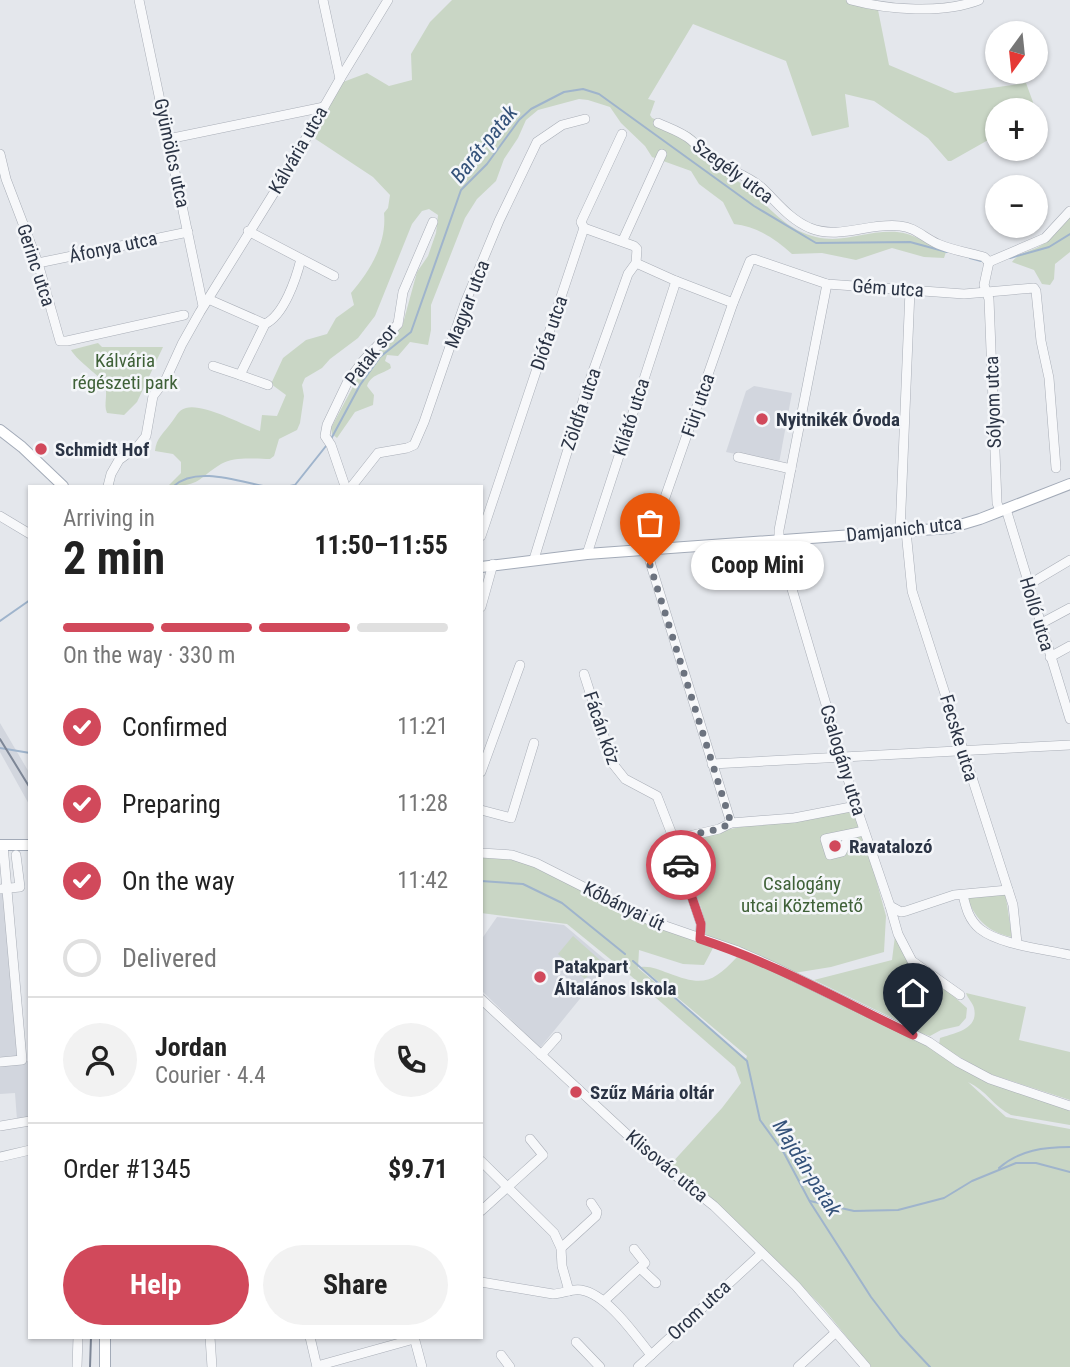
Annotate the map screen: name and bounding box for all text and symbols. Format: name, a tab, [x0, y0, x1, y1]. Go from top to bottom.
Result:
north arrow	[985, 21, 1048, 84]
map controls	[985, 21, 1048, 238]
street label: Gyümölcs utca	[149, 96, 195, 210]
button: +	[985, 98, 1048, 161]
water label: Barát-patak	[446, 100, 523, 187]
street label: Kálvária utca	[264, 102, 332, 198]
street label: Szegély utca	[688, 134, 778, 208]
button: −	[985, 175, 1048, 238]
street label: Gerinc utca	[12, 221, 60, 309]
street label: Áfonya utca	[67, 226, 159, 268]
street label: Magyar utca	[440, 257, 494, 351]
street label: Gém utca	[852, 274, 924, 302]
street label: Diófa utca	[526, 293, 572, 373]
street label: Patak sor	[340, 320, 402, 390]
park label: Kálvária régészeti park	[72, 349, 178, 394]
street label: Sólyom utca	[980, 355, 1006, 449]
street label: Zöldfa utca	[556, 365, 606, 453]
street label: Fürj utca	[677, 370, 719, 440]
street label: Kilátó utca	[608, 375, 654, 459]
place label: Nyitnikék Óvoda	[776, 408, 900, 431]
marker: Nyitnikék Óvoda	[754, 411, 770, 427]
place label: Schmidt Hof	[55, 438, 150, 461]
marker: Schmidt Hof	[33, 441, 49, 457]
pin	[620, 493, 680, 565]
icon: bag	[631, 504, 669, 542]
text: Arriving in	[63, 505, 155, 532]
street label: Damjanich utca	[845, 511, 963, 547]
text: 11:50–11:55	[314, 530, 448, 560]
text: 2 min	[63, 531, 165, 585]
callout: Coop Mini	[692, 540, 825, 590]
text: Coop Mini	[711, 552, 804, 579]
street label: Holló utca	[1015, 574, 1059, 654]
text: On the way · 330 m	[63, 642, 235, 669]
street label: Fácán köz	[579, 688, 625, 768]
street label: Fecske utca	[935, 692, 983, 784]
street label: Csalogány utca	[815, 702, 871, 818]
icon: check	[63, 708, 101, 746]
text: Confirmed	[122, 712, 228, 742]
text: 11:21	[397, 713, 448, 740]
icon: check	[63, 785, 101, 823]
text: Preparing	[122, 789, 221, 819]
text: 11:28	[397, 790, 448, 817]
courier	[646, 830, 716, 900]
place label: Ravatalozó	[849, 835, 932, 858]
marker: Ravatalozó	[827, 838, 843, 854]
icon: car	[662, 846, 700, 884]
icon: check	[63, 862, 101, 900]
text: On the way	[122, 866, 235, 896]
text: 11:42	[397, 867, 448, 894]
park label: Csalogány utcai Köztemető	[741, 872, 863, 917]
street label: Kőbányai út	[580, 876, 668, 936]
text: Delivered	[122, 943, 217, 973]
place label: Patakpart Általános Iskola	[554, 955, 677, 1000]
pin	[883, 963, 943, 1035]
marker: Patakpart Általános Iskola	[532, 969, 548, 985]
icon: home	[894, 974, 932, 1012]
button: person	[63, 1023, 137, 1097]
button: phone	[374, 1023, 448, 1097]
text: Jordan	[155, 1032, 227, 1062]
text: Courier · 4.4	[155, 1062, 266, 1089]
place label: Szűz Mária oltár	[590, 1081, 714, 1104]
marker: Szűz Mária oltár	[568, 1084, 584, 1100]
water label: Majdán-patak	[768, 1115, 847, 1221]
street label: Klisovác utca	[621, 1125, 713, 1207]
text: Order #1345	[63, 1154, 191, 1184]
text: $9.71	[388, 1154, 448, 1184]
button: Help	[63, 1245, 249, 1325]
button: Share	[263, 1245, 448, 1325]
street label: Orom utca	[663, 1275, 735, 1345]

